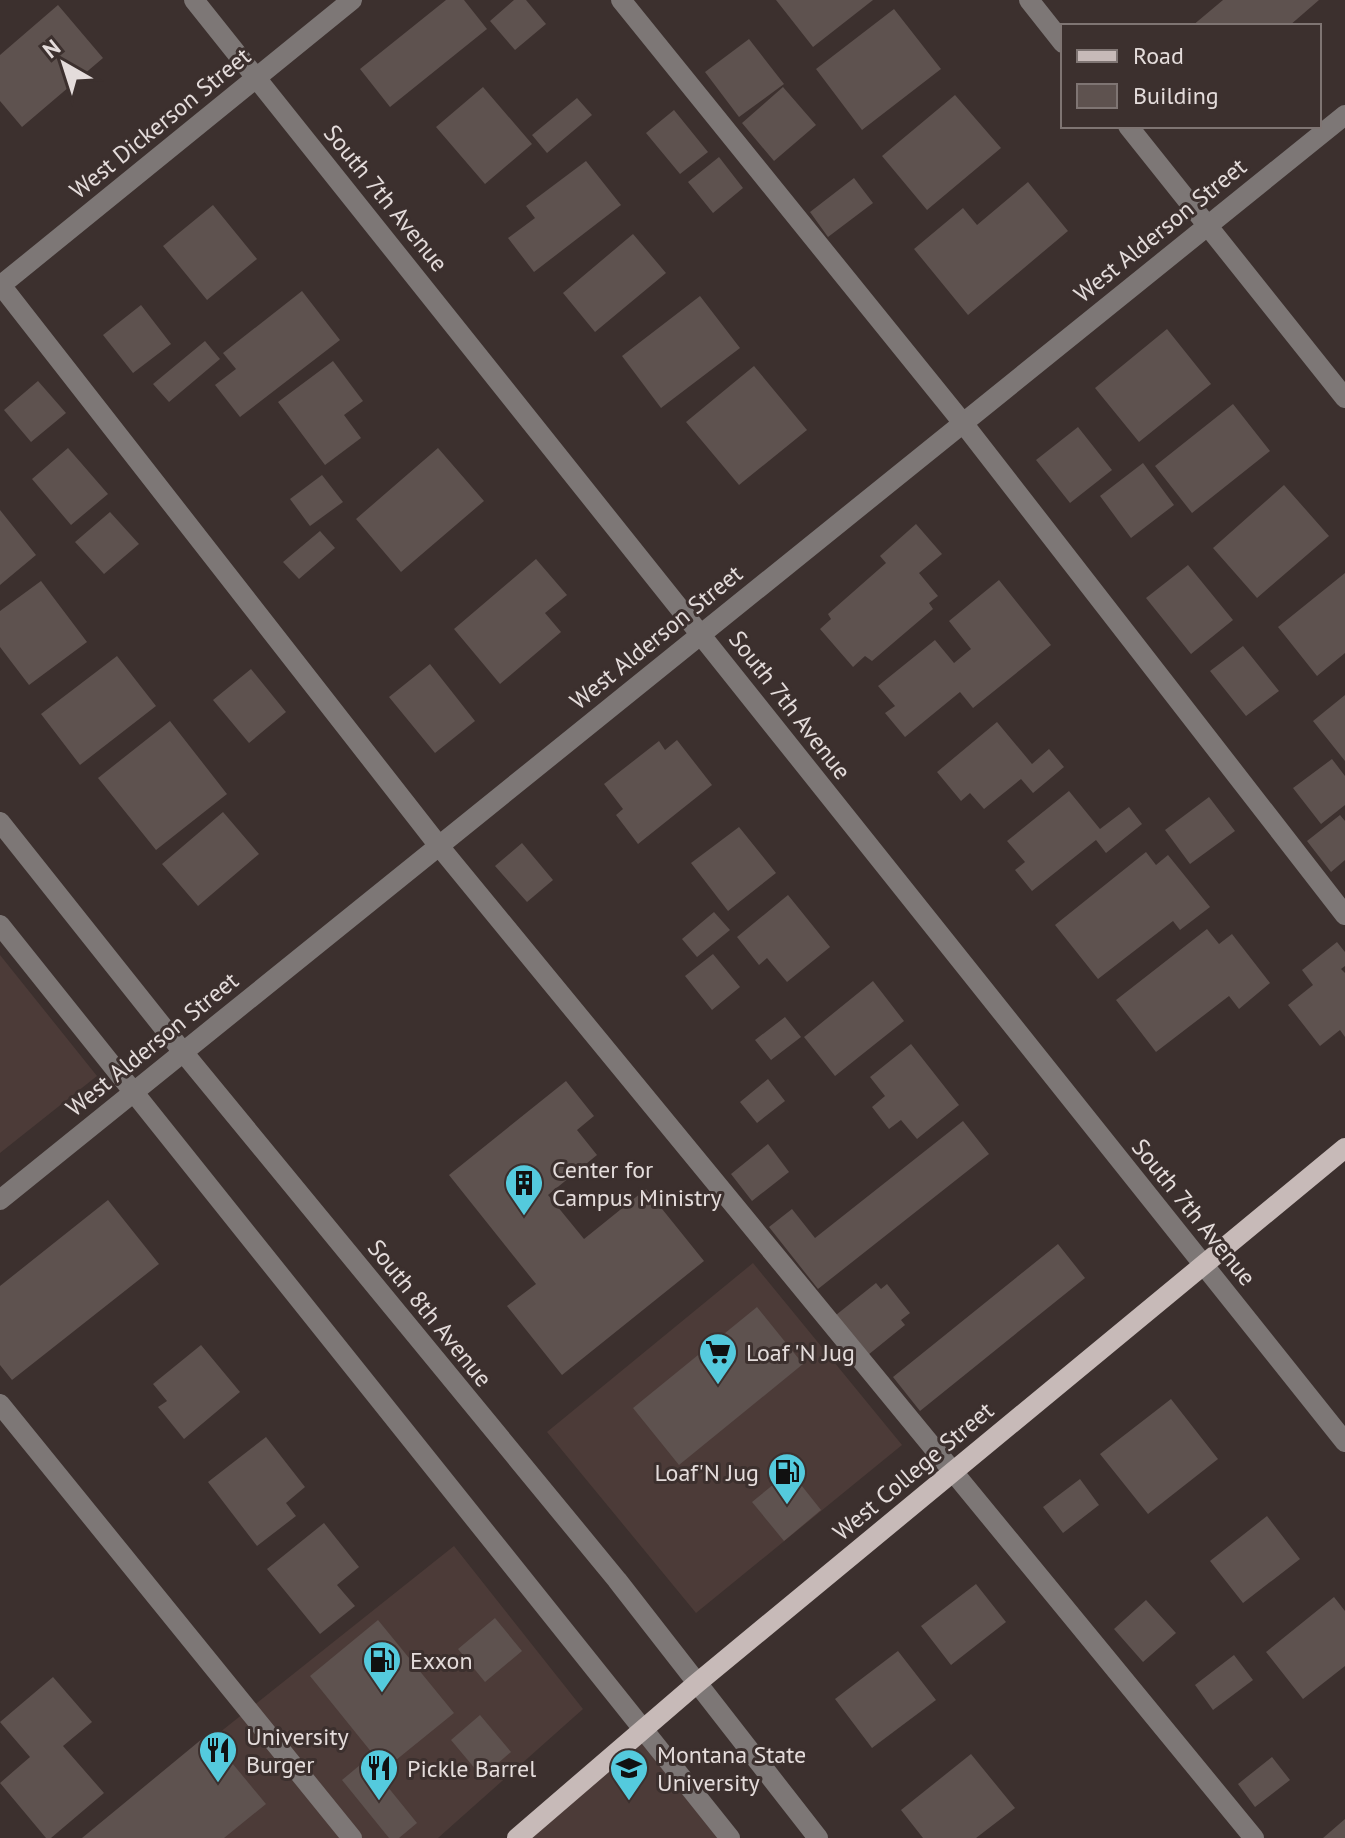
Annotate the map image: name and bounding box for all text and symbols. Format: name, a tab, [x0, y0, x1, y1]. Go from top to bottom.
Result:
north arrow	[24, 24, 104, 104]
legend	[1061, 24, 1321, 128]
text: N	[37, 33, 66, 64]
street label: West Dickerson Street	[63, 40, 257, 206]
text: Road	[1133, 40, 1184, 71]
text: Building	[1133, 80, 1219, 111]
street label: South 7th Avenue	[317, 118, 455, 278]
street label: West Alderson Street	[1067, 151, 1253, 309]
street label: West Alderson Street	[563, 558, 749, 716]
street label: South 7th Avenue	[722, 624, 858, 786]
street label: West Alderson Street	[59, 965, 245, 1123]
street label: South 7th Avenue	[1125, 1132, 1263, 1292]
place label: Center for Campus Ministry	[552, 1154, 722, 1213]
building icon: Center for Campus Ministry	[503, 1162, 545, 1217]
street label: South 8th Avenue	[361, 1233, 499, 1393]
supermarket icon: Loaf 'N Jug	[697, 1331, 739, 1386]
place label: Loaf 'N Jug	[746, 1337, 855, 1368]
street label: West College Street	[826, 1395, 1000, 1547]
fuel station icon: Loaf'N Jug	[766, 1451, 808, 1506]
place label: Loaf'N Jug	[655, 1457, 759, 1488]
fuel station icon: Exxon	[361, 1639, 403, 1694]
place label: Exxon	[410, 1645, 473, 1676]
place label: University Burger	[246, 1721, 349, 1780]
restaurant icon: University Burger	[197, 1729, 239, 1784]
place label: Montana State University	[657, 1739, 806, 1798]
restaurant icon: Pickle Barrel	[358, 1747, 400, 1802]
school or university icon: Montana State University	[608, 1747, 650, 1802]
place label: Pickle Barrel	[407, 1753, 536, 1784]

